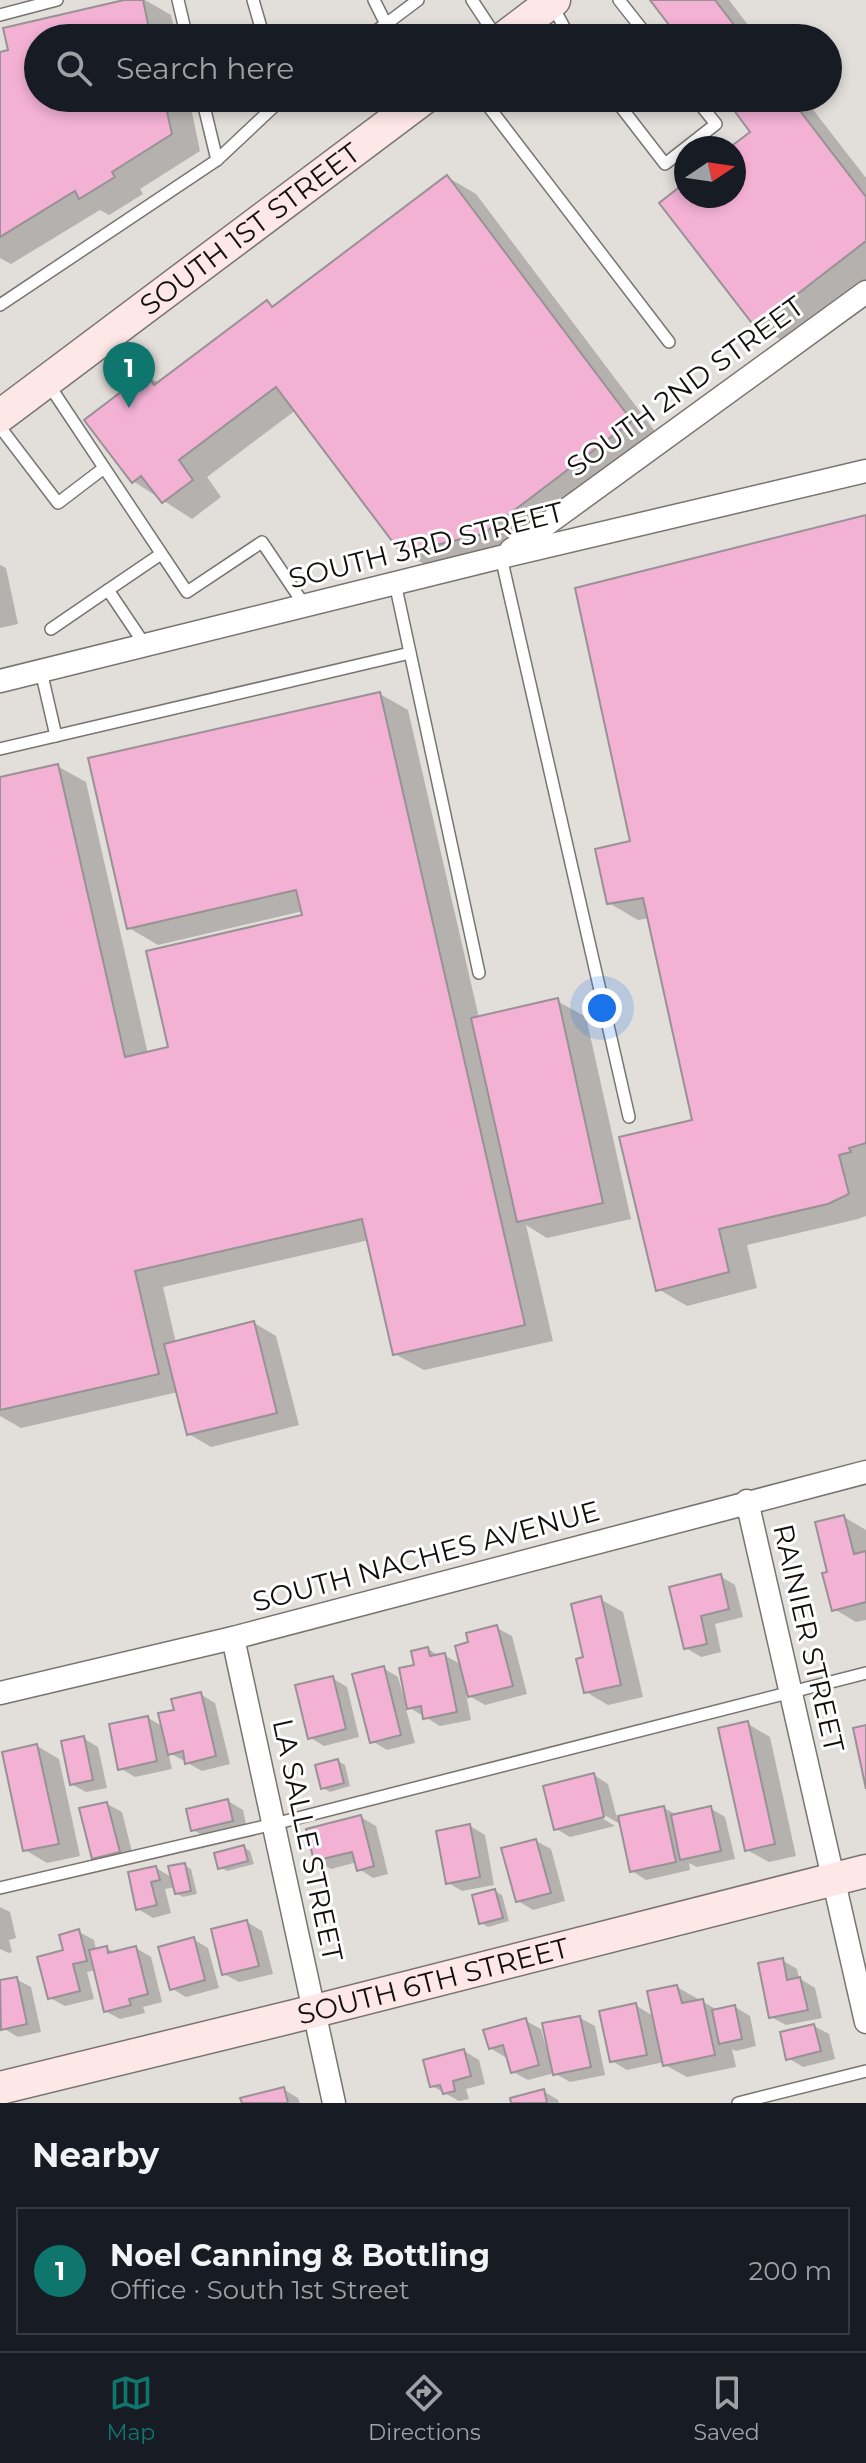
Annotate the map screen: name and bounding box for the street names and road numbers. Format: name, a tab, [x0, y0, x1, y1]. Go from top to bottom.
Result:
street label: SOUTH 1ST STREET	[133, 135, 366, 322]
street label: SOUTH 2ND STREET	[560, 289, 810, 483]
street label: SOUTH 3RD STREET	[285, 494, 567, 596]
street label: SOUTH NACHES AVENUE	[249, 1493, 603, 1619]
street label: RAINIER STREET	[766, 1521, 852, 1755]
street label: LA SALLE STREET	[266, 1716, 350, 1964]
street label: SOUTH 6TH STREET	[294, 1930, 572, 2032]

